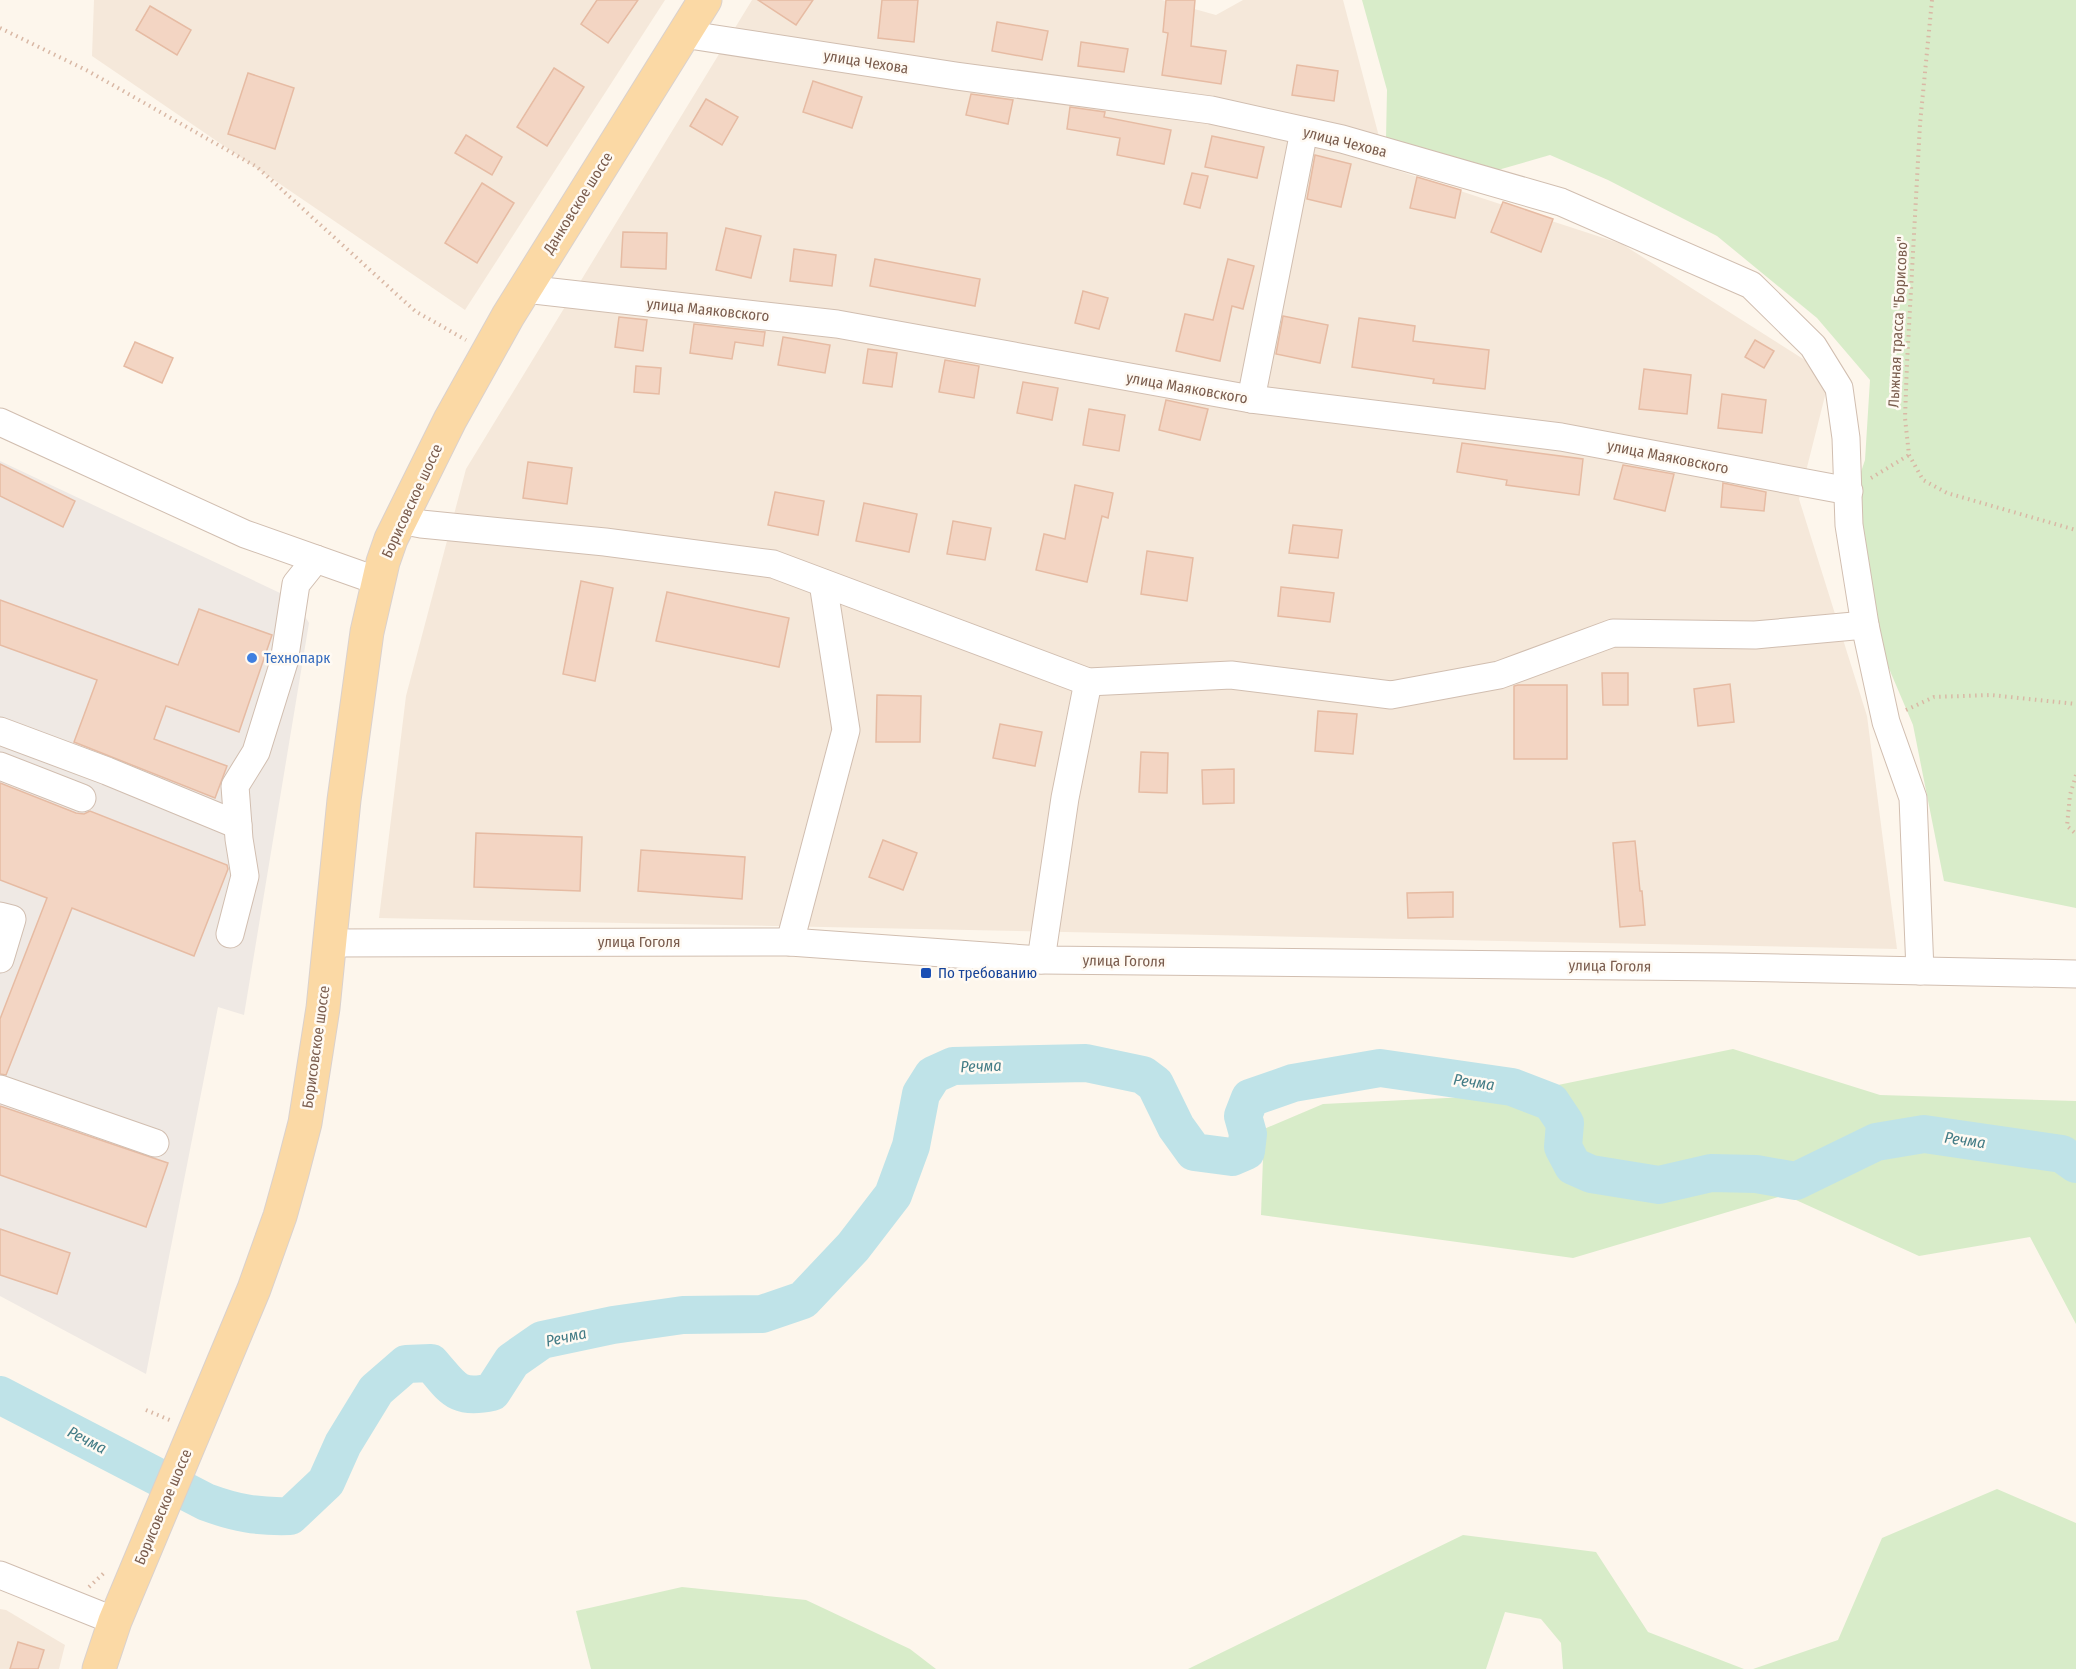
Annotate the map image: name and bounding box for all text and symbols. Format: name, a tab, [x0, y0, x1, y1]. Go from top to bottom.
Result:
street label: улица Чехова	[822, 46, 910, 78]
street label: улица Чехова	[1301, 123, 1389, 161]
street label: Данковское шоссе	[539, 149, 616, 258]
street label: Лыжная трасса "Борисово"	[1885, 236, 1911, 408]
street label: улица Маяковского	[646, 295, 770, 325]
street label: улица Маяковского	[1125, 368, 1249, 408]
street label: улица Маяковского	[1606, 436, 1730, 478]
street label: Борисовское шоссе	[378, 441, 446, 561]
place label: Технопарк	[264, 649, 330, 667]
marker: Технопарк	[245, 651, 259, 665]
street label: улица Гоголя	[598, 933, 680, 951]
street label: улица Гоголя	[1082, 951, 1166, 971]
street label: улица Гоголя	[1568, 956, 1652, 976]
place label: По требованию	[938, 964, 1037, 982]
marker: По требованию	[919, 966, 933, 980]
street label: Борисовское шоссе	[298, 984, 334, 1110]
water label: Речма	[960, 1056, 1002, 1076]
water label: Речма	[1452, 1070, 1496, 1094]
water label: Речма	[1943, 1128, 1987, 1152]
water label: Речма	[544, 1323, 588, 1351]
water label: Речма	[64, 1422, 110, 1458]
street label: Борисовское шоссе	[131, 1447, 195, 1567]

